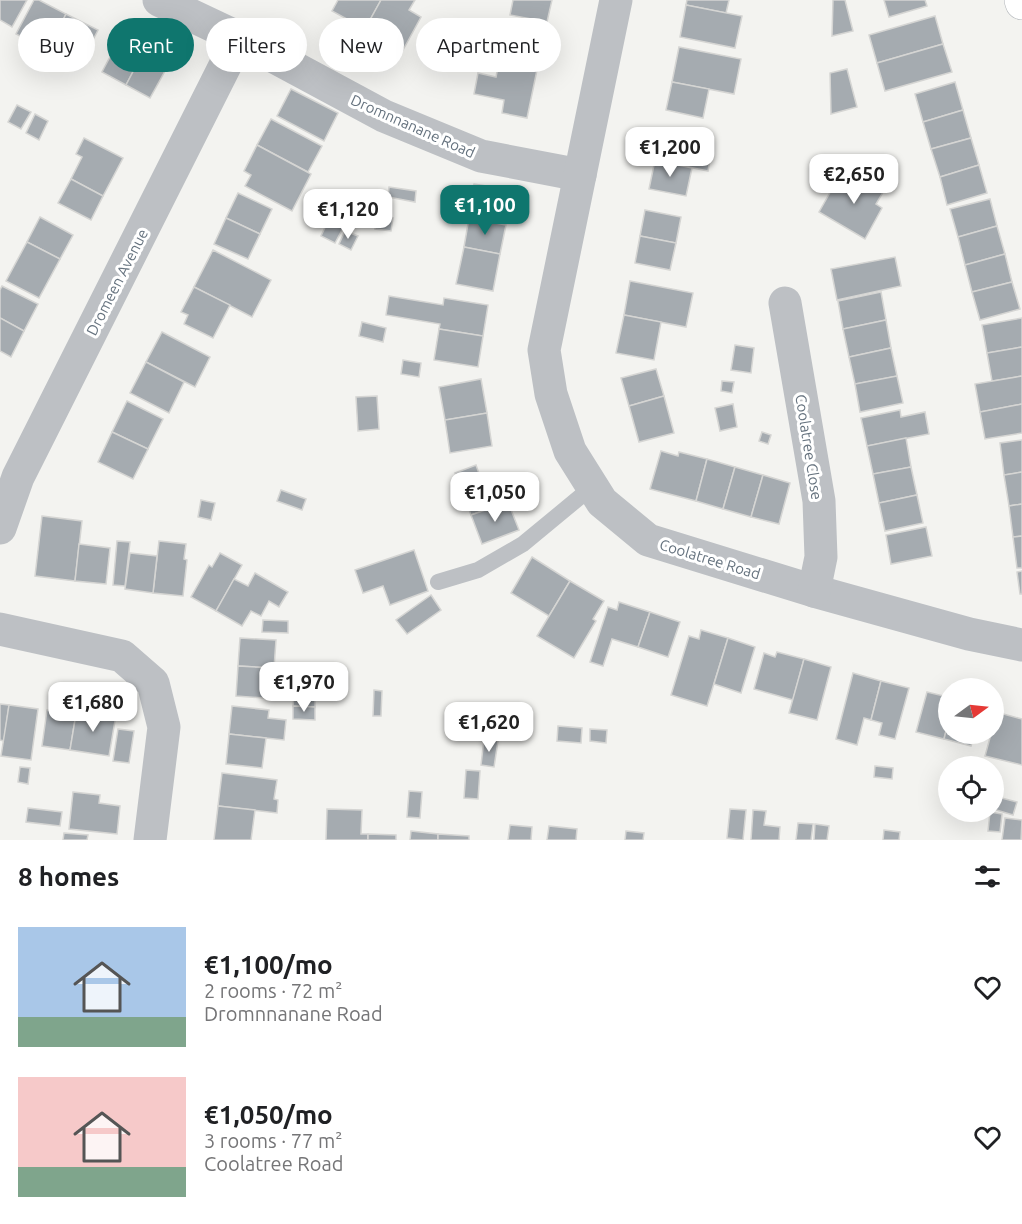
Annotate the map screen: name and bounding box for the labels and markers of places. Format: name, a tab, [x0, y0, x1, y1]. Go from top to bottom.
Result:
pin: €1,200	[621, 127, 719, 178]
pin: €2,650	[805, 154, 903, 205]
pin: €1,100	[436, 185, 534, 236]
pin: €1,120	[299, 189, 397, 240]
pin: €1,050	[446, 472, 544, 523]
pin: €1,970	[255, 662, 353, 713]
pin: €1,680	[44, 682, 142, 733]
pin: €1,620	[440, 702, 538, 753]

